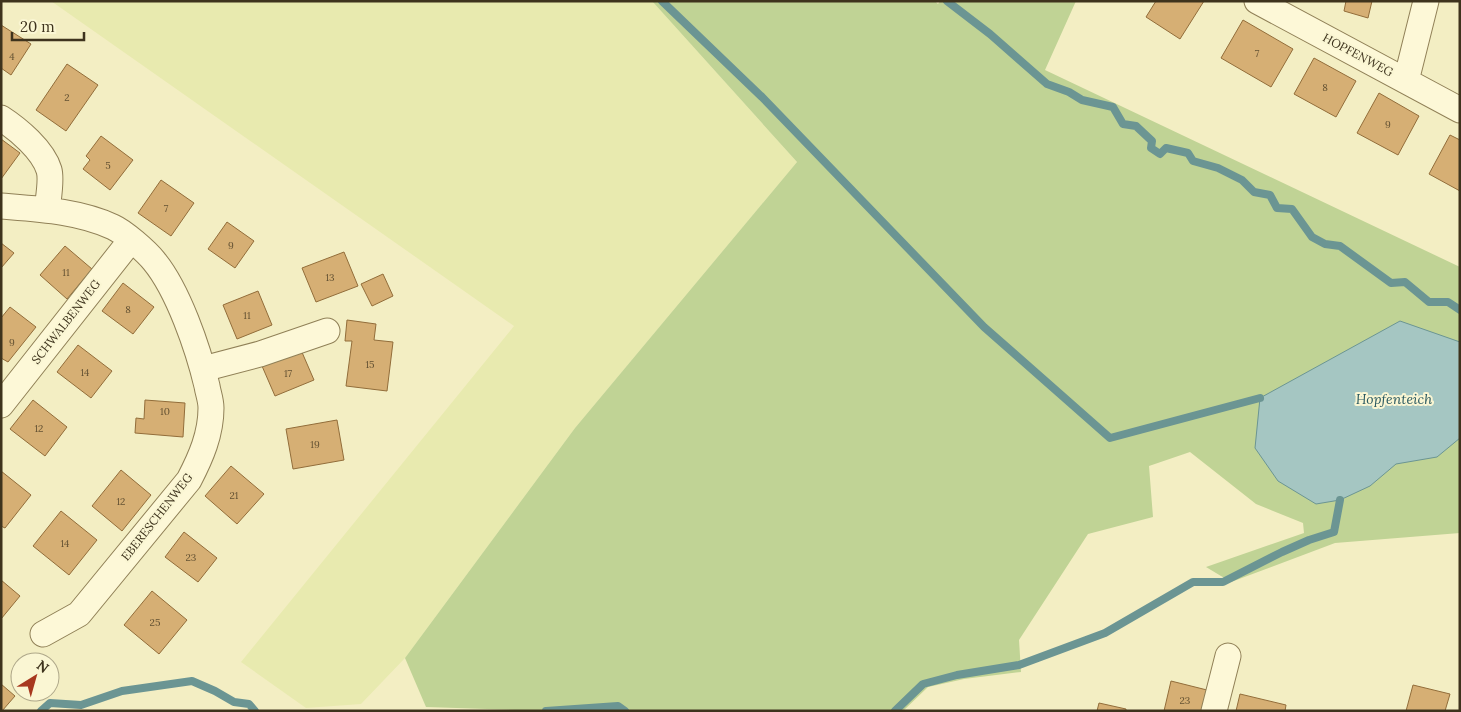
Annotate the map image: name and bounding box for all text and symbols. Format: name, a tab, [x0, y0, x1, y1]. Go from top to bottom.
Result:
scale bar	[12, 10, 85, 42]
text: 20 m	[20, 17, 55, 36]
street label: HOPFENWEG	[1320, 30, 1396, 79]
house number: 7	[1255, 47, 1260, 60]
house number: 4	[9, 50, 15, 63]
house number: 8	[1322, 81, 1328, 94]
house number: 2	[64, 91, 70, 104]
house number: 9	[1385, 118, 1391, 131]
house number: 5	[105, 159, 111, 172]
house number: 7	[164, 202, 169, 215]
house number: 9	[228, 239, 234, 252]
house number: 11	[62, 266, 70, 279]
house number: 13	[325, 271, 335, 284]
street label: SCHWALBENWEG	[28, 277, 103, 367]
house number: 8	[125, 303, 131, 316]
house number: 11	[243, 309, 251, 322]
house number: 9	[9, 336, 15, 349]
house number: 15	[365, 358, 375, 371]
house number: 14	[80, 366, 90, 379]
house number: 17	[284, 367, 293, 380]
water label: Hopfenteich	[1356, 390, 1432, 408]
house number: 10	[160, 405, 170, 418]
house number: 12	[34, 422, 44, 435]
house number: 19	[310, 438, 320, 451]
street label: EBERESCHENWEG	[118, 470, 195, 563]
house number: 21	[229, 489, 239, 502]
house number: 12	[116, 495, 126, 508]
house number: 14	[60, 537, 70, 550]
house number: 23	[186, 551, 197, 564]
house number: 25	[150, 616, 160, 629]
north arrow	[10, 652, 60, 702]
text: N	[33, 656, 53, 677]
house number: 23	[1180, 694, 1191, 707]

